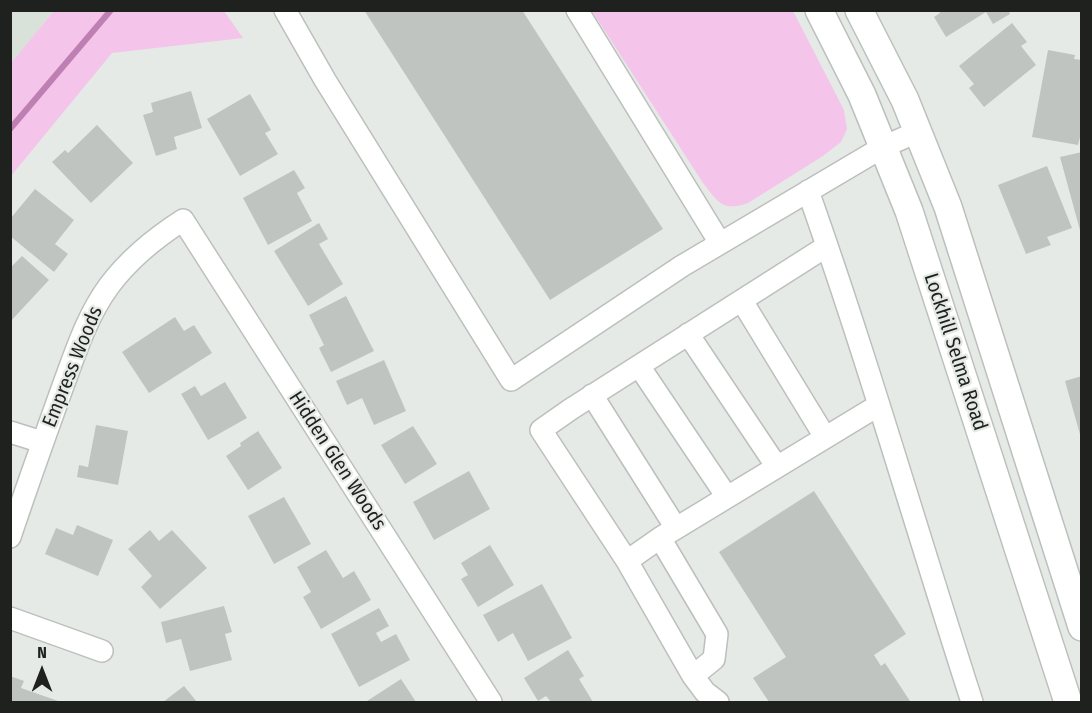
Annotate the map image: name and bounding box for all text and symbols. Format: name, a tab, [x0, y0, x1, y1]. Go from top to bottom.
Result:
street label: Lockhill Selma Road	[918, 270, 992, 434]
street label: Empress Woods	[38, 303, 108, 431]
street label: Hidden Glen Woods	[283, 387, 391, 535]
north arrow	[12, 641, 72, 701]
text: N	[37, 643, 47, 662]

